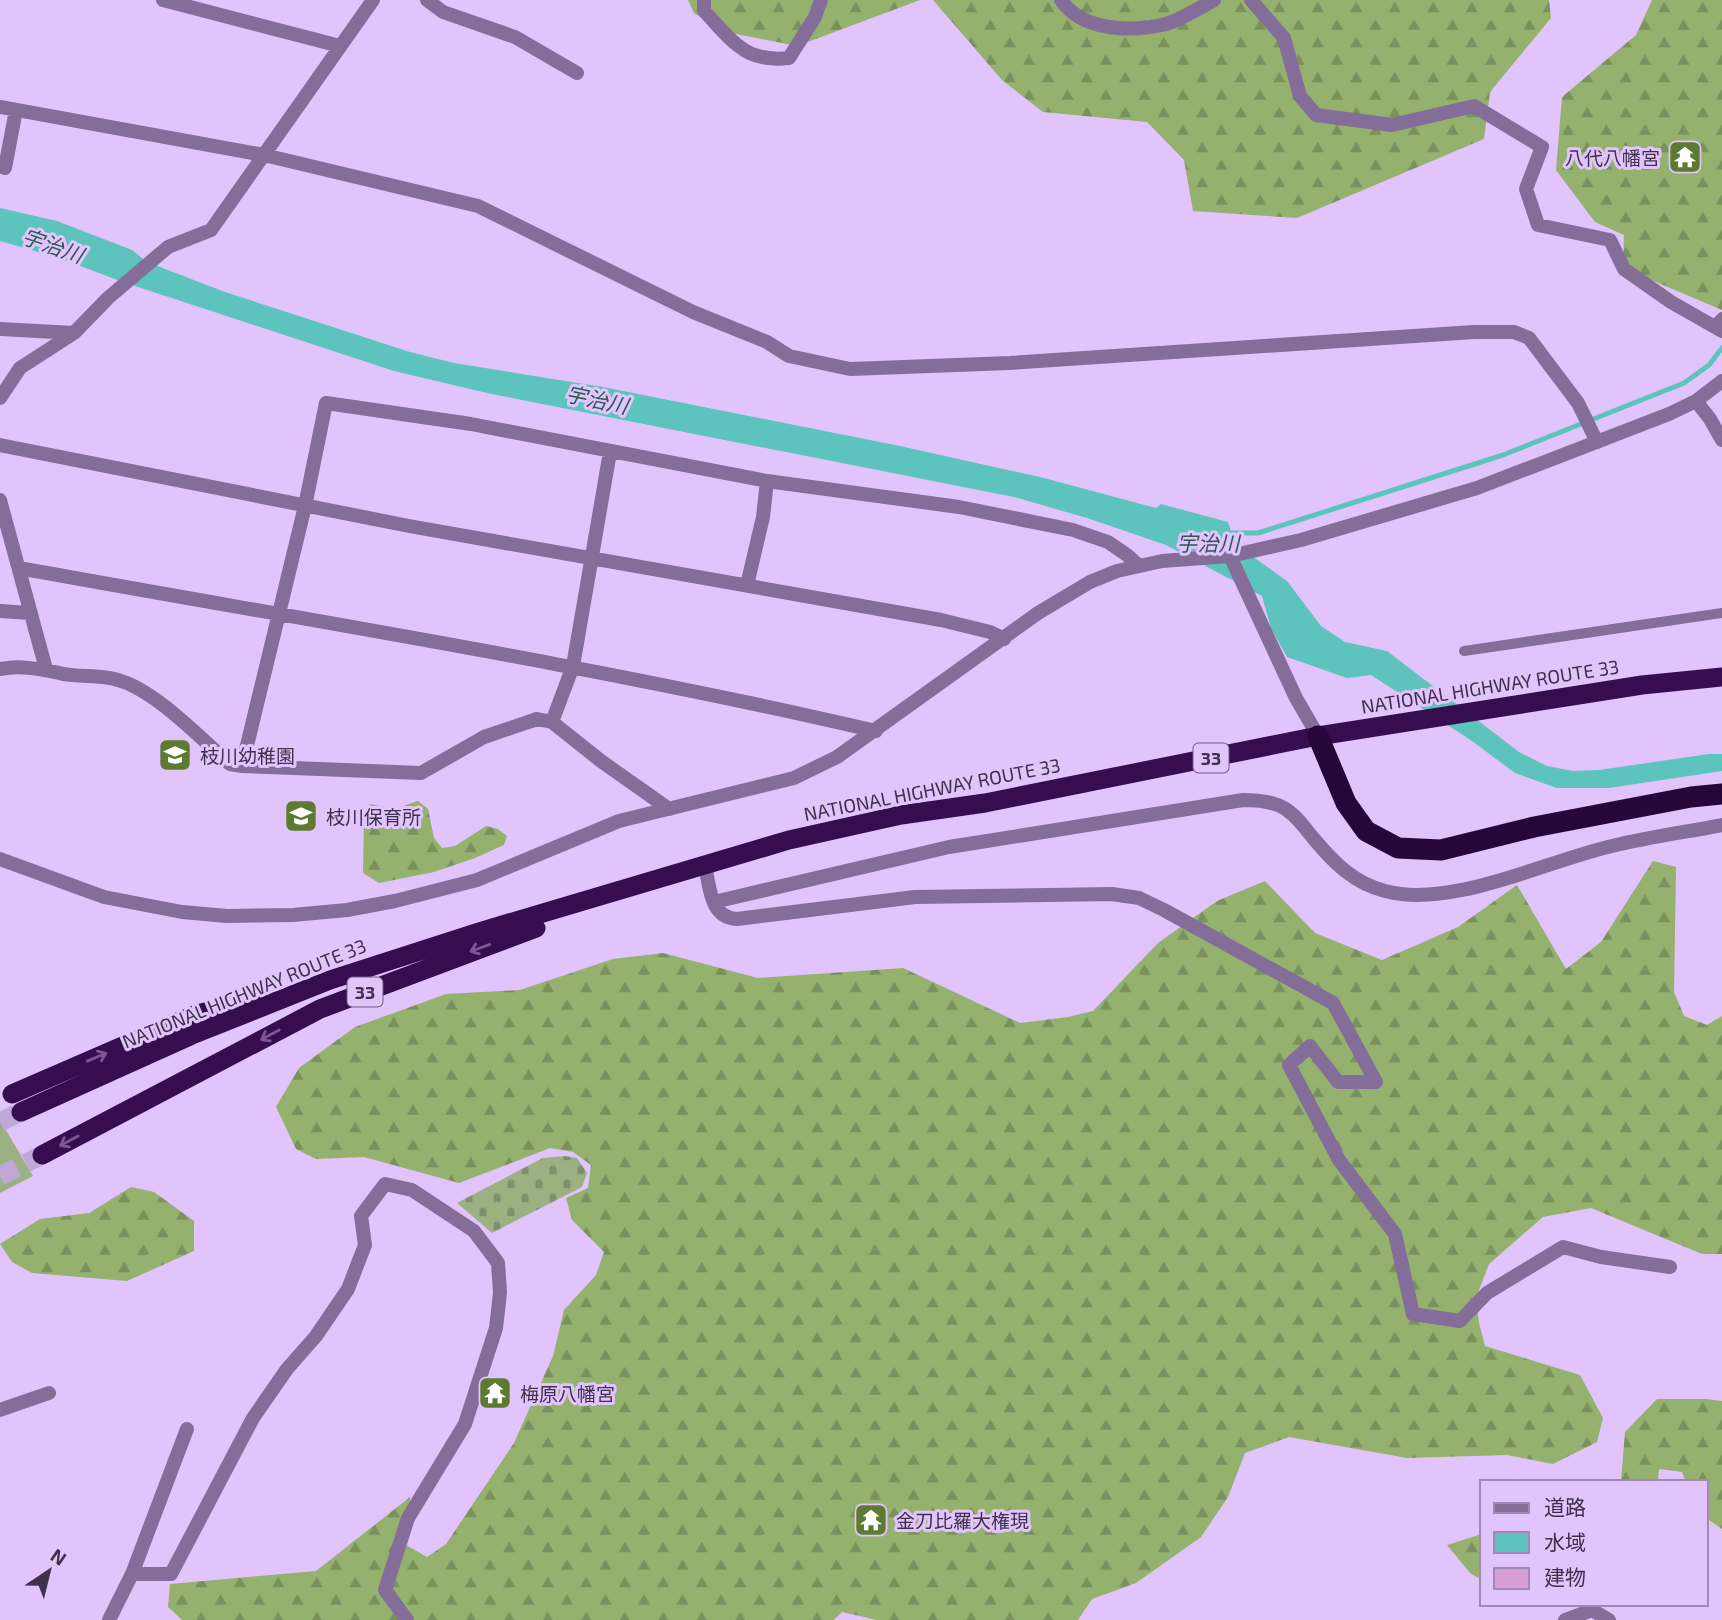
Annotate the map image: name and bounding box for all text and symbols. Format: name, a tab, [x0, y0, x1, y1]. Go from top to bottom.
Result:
temple icon: 八代八幡宮	[1666, 138, 1704, 176]
place label: 八代八幡宮	[1565, 146, 1660, 169]
water label: 宇治川	[19, 223, 89, 268]
water label: 宇治川	[564, 380, 632, 418]
water label: 宇治川	[1177, 530, 1241, 555]
street label: NATIONAL HIGHWAY ROUTE 33	[1359, 654, 1621, 718]
school or university icon: 枝川幼稚園	[156, 736, 194, 774]
place label: 枝川幼稚園	[200, 744, 295, 767]
road number: 33	[1194, 744, 1228, 772]
street label: NATIONAL HIGHWAY ROUTE 33	[802, 753, 1062, 825]
school or university icon: 枝川保育所	[282, 797, 320, 835]
place label: 枝川保育所	[326, 805, 421, 828]
street label: NATIONAL HIGHWAY ROUTE 33	[119, 933, 369, 1053]
one-way arrow	[469, 943, 491, 956]
road number: 33	[348, 978, 382, 1007]
one-way arrow	[260, 1029, 281, 1043]
one-way arrow	[86, 1050, 107, 1063]
one-way arrow	[59, 1134, 79, 1148]
temple icon: 梅原八幡宮	[476, 1374, 514, 1412]
place label: 梅原八幡宮	[520, 1382, 615, 1405]
legend	[1480, 1480, 1708, 1606]
text: 道路	[1544, 1494, 1586, 1519]
temple icon: 金刀比羅大権現	[852, 1501, 890, 1539]
place label: 金刀比羅大権現	[896, 1509, 1029, 1532]
text: 水域	[1544, 1529, 1586, 1554]
north arrow	[14, 1536, 84, 1606]
text: N	[47, 1543, 71, 1570]
text: 建物	[1544, 1564, 1586, 1589]

